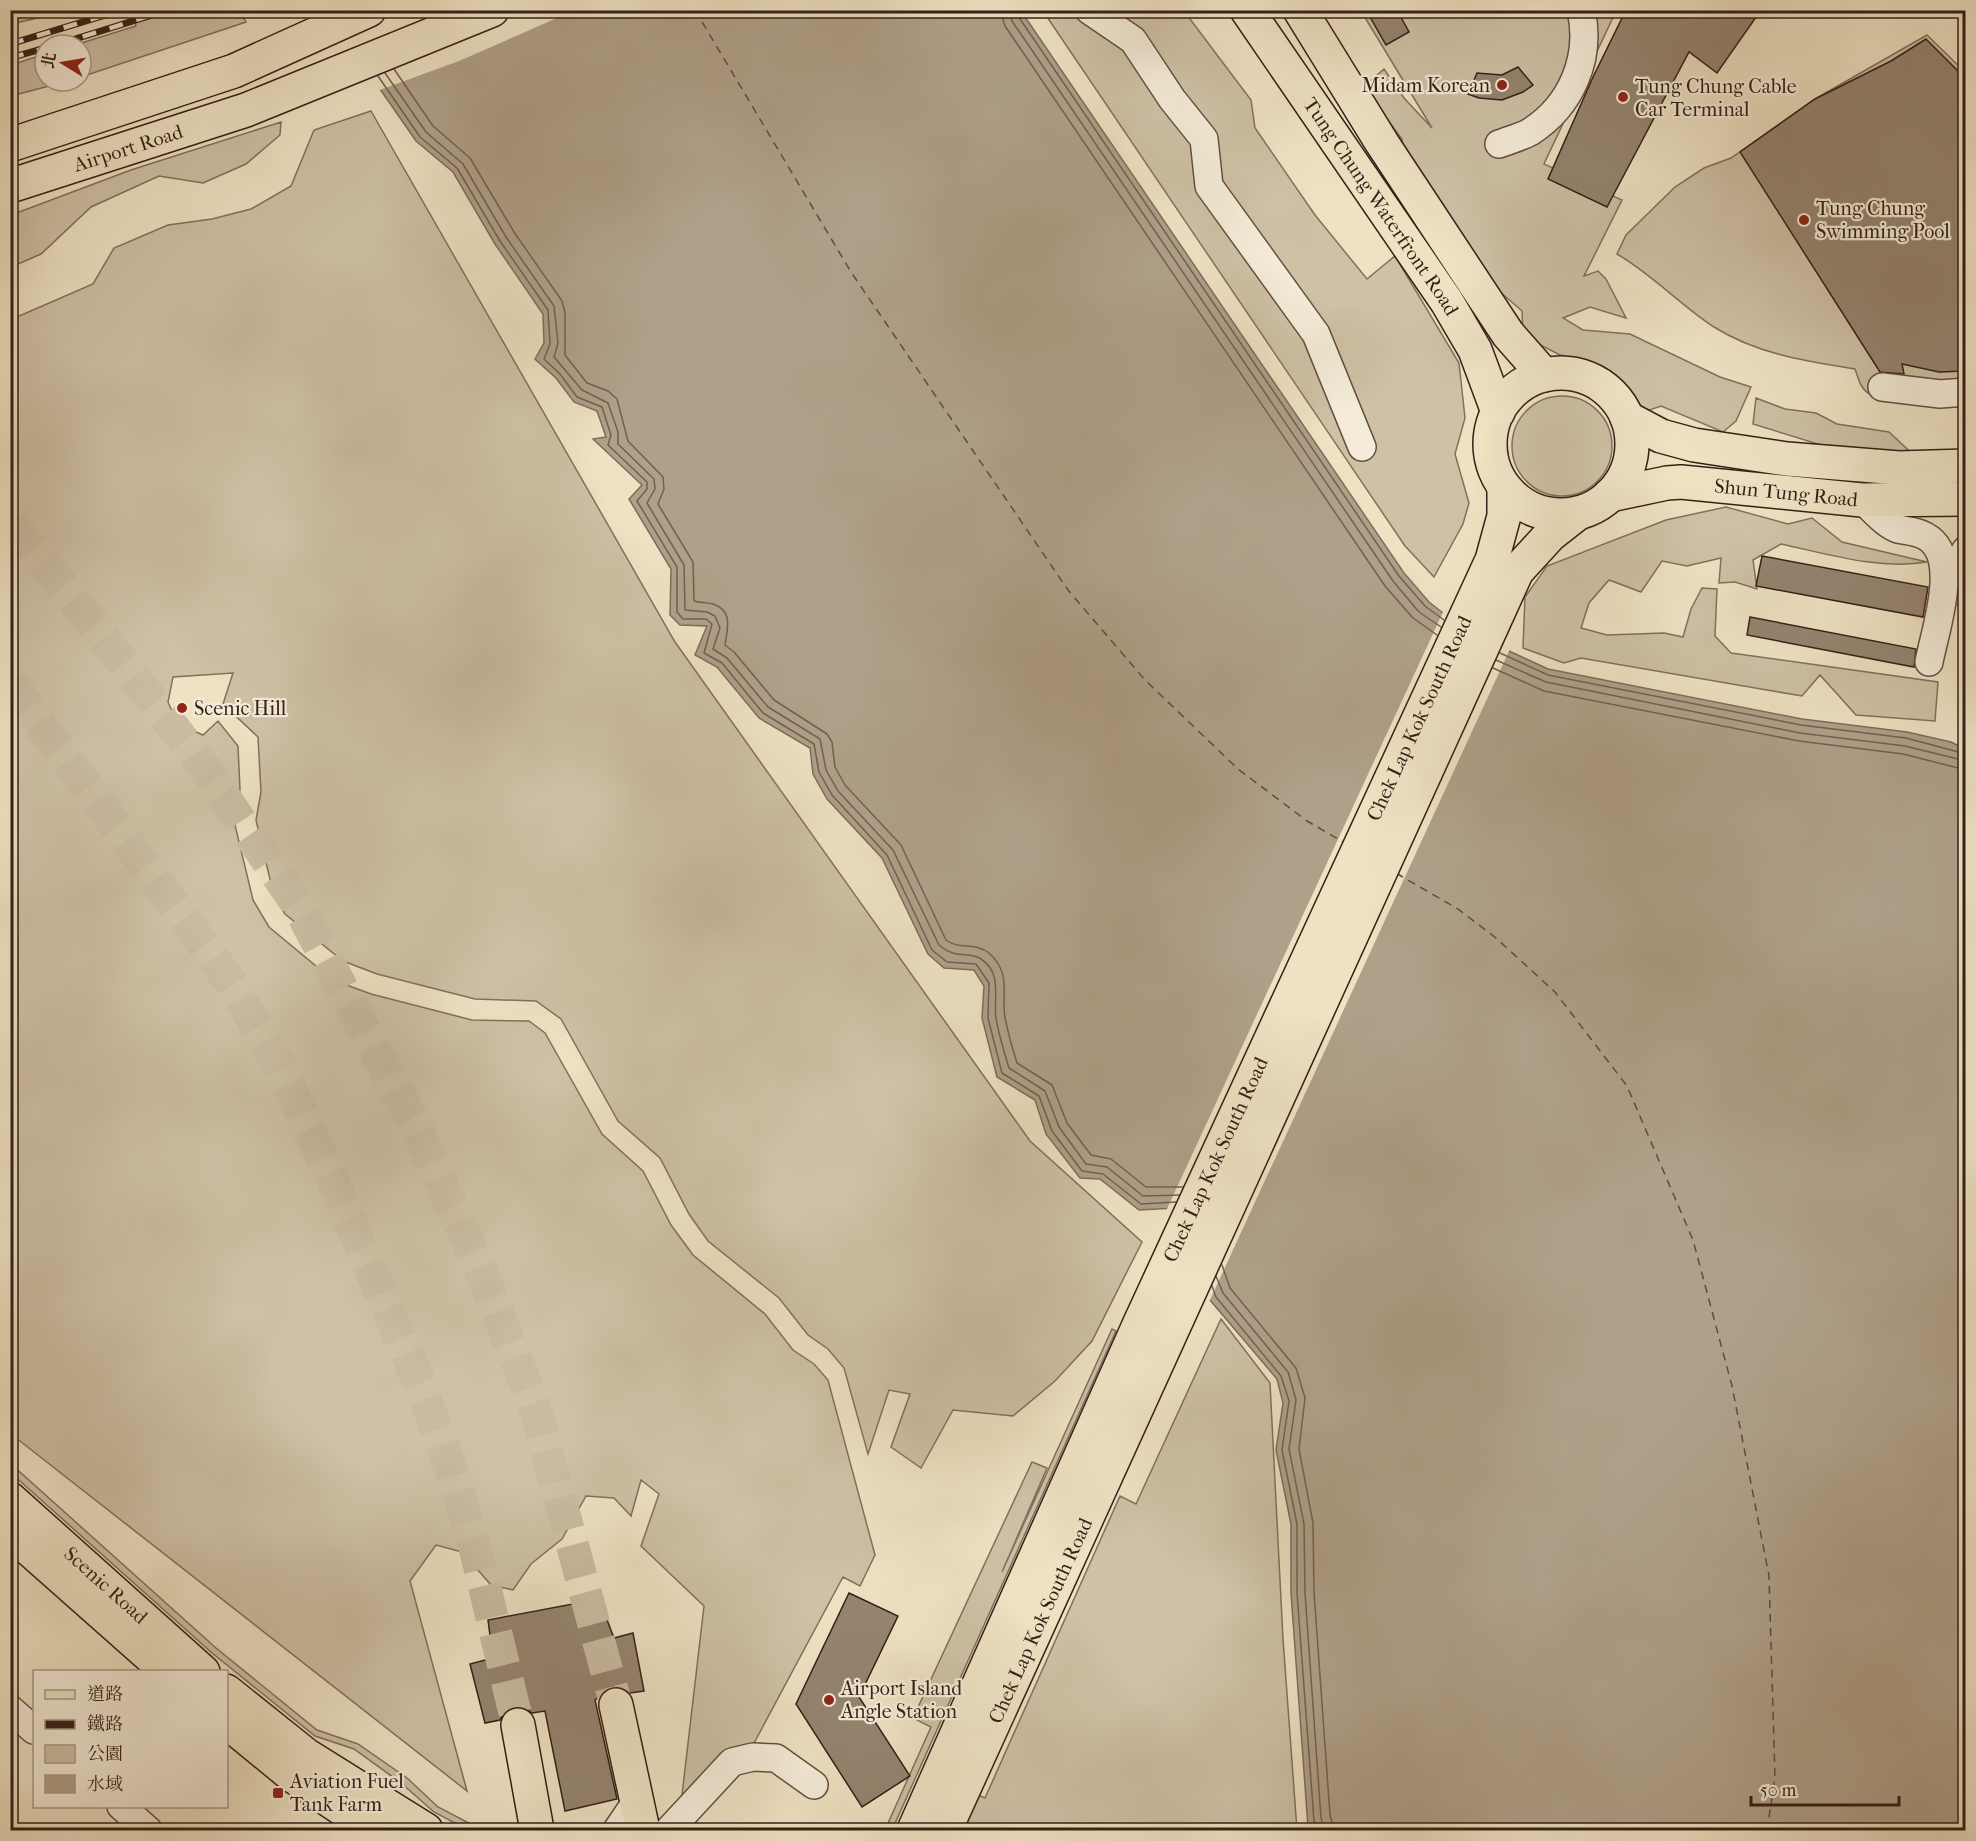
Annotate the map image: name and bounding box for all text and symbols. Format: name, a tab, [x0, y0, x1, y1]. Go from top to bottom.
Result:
north arrow	[33, 33, 93, 93]
text: 北	[38, 51, 60, 70]
place label: Midam Korean	[1362, 74, 1490, 97]
place label: Tung Chung Cable Car Terminal	[1635, 75, 1797, 121]
marker: Midam Korean	[1495, 78, 1509, 92]
marker: Tung Chung Cable Car Terminal	[1616, 90, 1630, 104]
street label: Tung Chung Waterfront Road	[1298, 93, 1464, 321]
street label: Airport Road	[70, 120, 187, 177]
place label: Tung Chung Swimming Pool	[1816, 197, 1950, 243]
marker: Tung Chung Swimming Pool	[1797, 213, 1811, 227]
street label: Shun Tung Road	[1713, 474, 1860, 512]
street label: Chek Lap Kok South Road	[1362, 611, 1477, 825]
place label: Scenic Hill	[194, 697, 287, 720]
marker: Scenic Hill	[175, 701, 189, 715]
street label: Chek Lap Kok South Road	[1159, 1053, 1273, 1266]
street label: Chek Lap Kok South Road	[984, 1513, 1098, 1727]
street label: Scenic Road	[59, 1542, 153, 1630]
legend	[33, 1670, 228, 1808]
place label: Airport Island Angle Station	[840, 1677, 963, 1723]
text: 道路	[87, 1684, 123, 1705]
marker: Airport Island Angle Station	[822, 1693, 836, 1707]
text: 鐵路	[87, 1714, 123, 1735]
text: 公園	[87, 1744, 123, 1765]
scale bar	[1751, 1769, 1900, 1807]
place label: Aviation Fuel Tank Farm	[289, 1770, 404, 1816]
text: 水域	[87, 1774, 123, 1795]
text: 50 m	[1760, 1780, 1797, 1801]
marker: Aviation Fuel Tank Farm	[271, 1786, 285, 1800]

